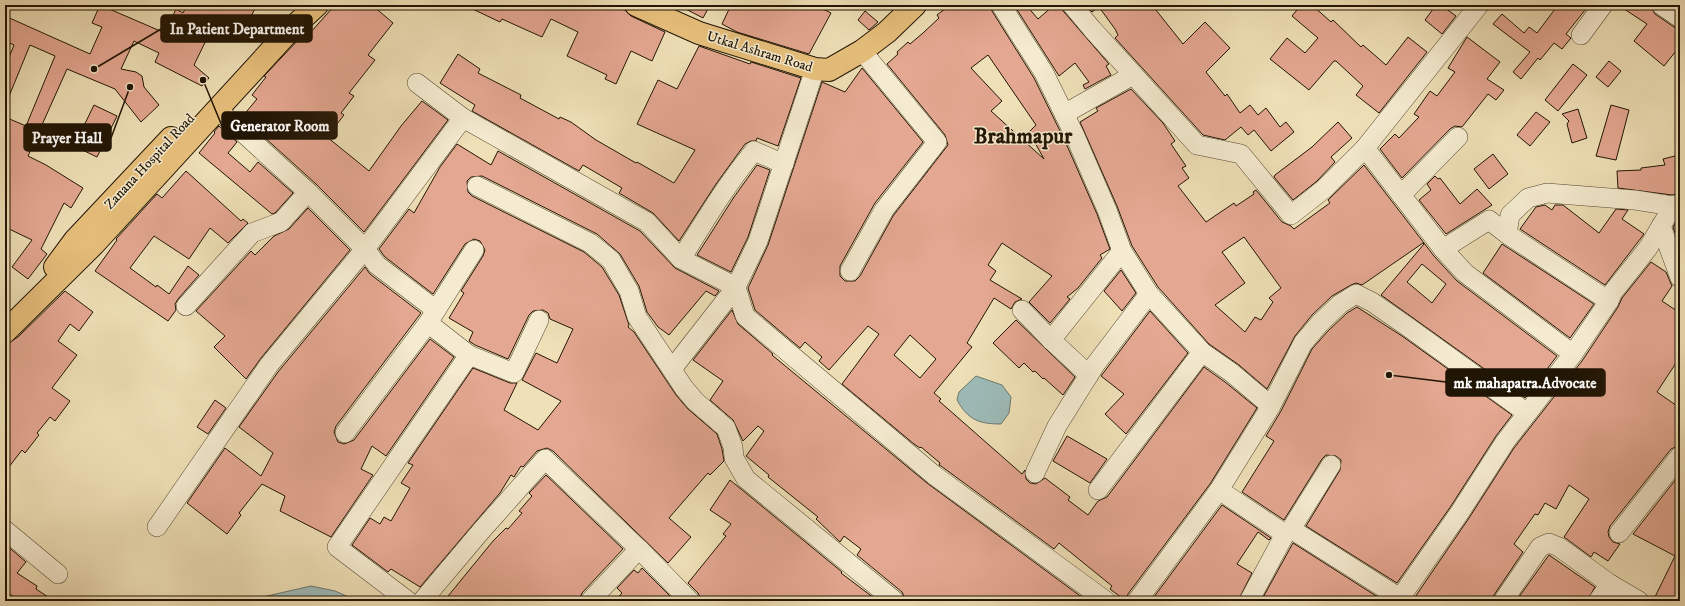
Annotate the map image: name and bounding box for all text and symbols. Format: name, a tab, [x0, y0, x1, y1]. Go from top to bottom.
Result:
callout: In Patient Department	[161, 15, 312, 42]
text: In Patient Department	[170, 20, 305, 39]
street label: Utkal Ashram Road	[705, 27, 815, 77]
street label: Zanana Hospital Road	[101, 110, 199, 213]
callout: Generator Room	[222, 112, 337, 139]
text: Generator Room	[230, 117, 330, 136]
district label: Brahmapur	[974, 123, 1073, 150]
callout: Prayer Hall	[24, 124, 111, 151]
text: Prayer Hall	[32, 129, 103, 148]
callout: mk mahapatra.Advocate	[1446, 369, 1605, 396]
text: mk mahapatra.Advocate	[1454, 374, 1597, 393]

